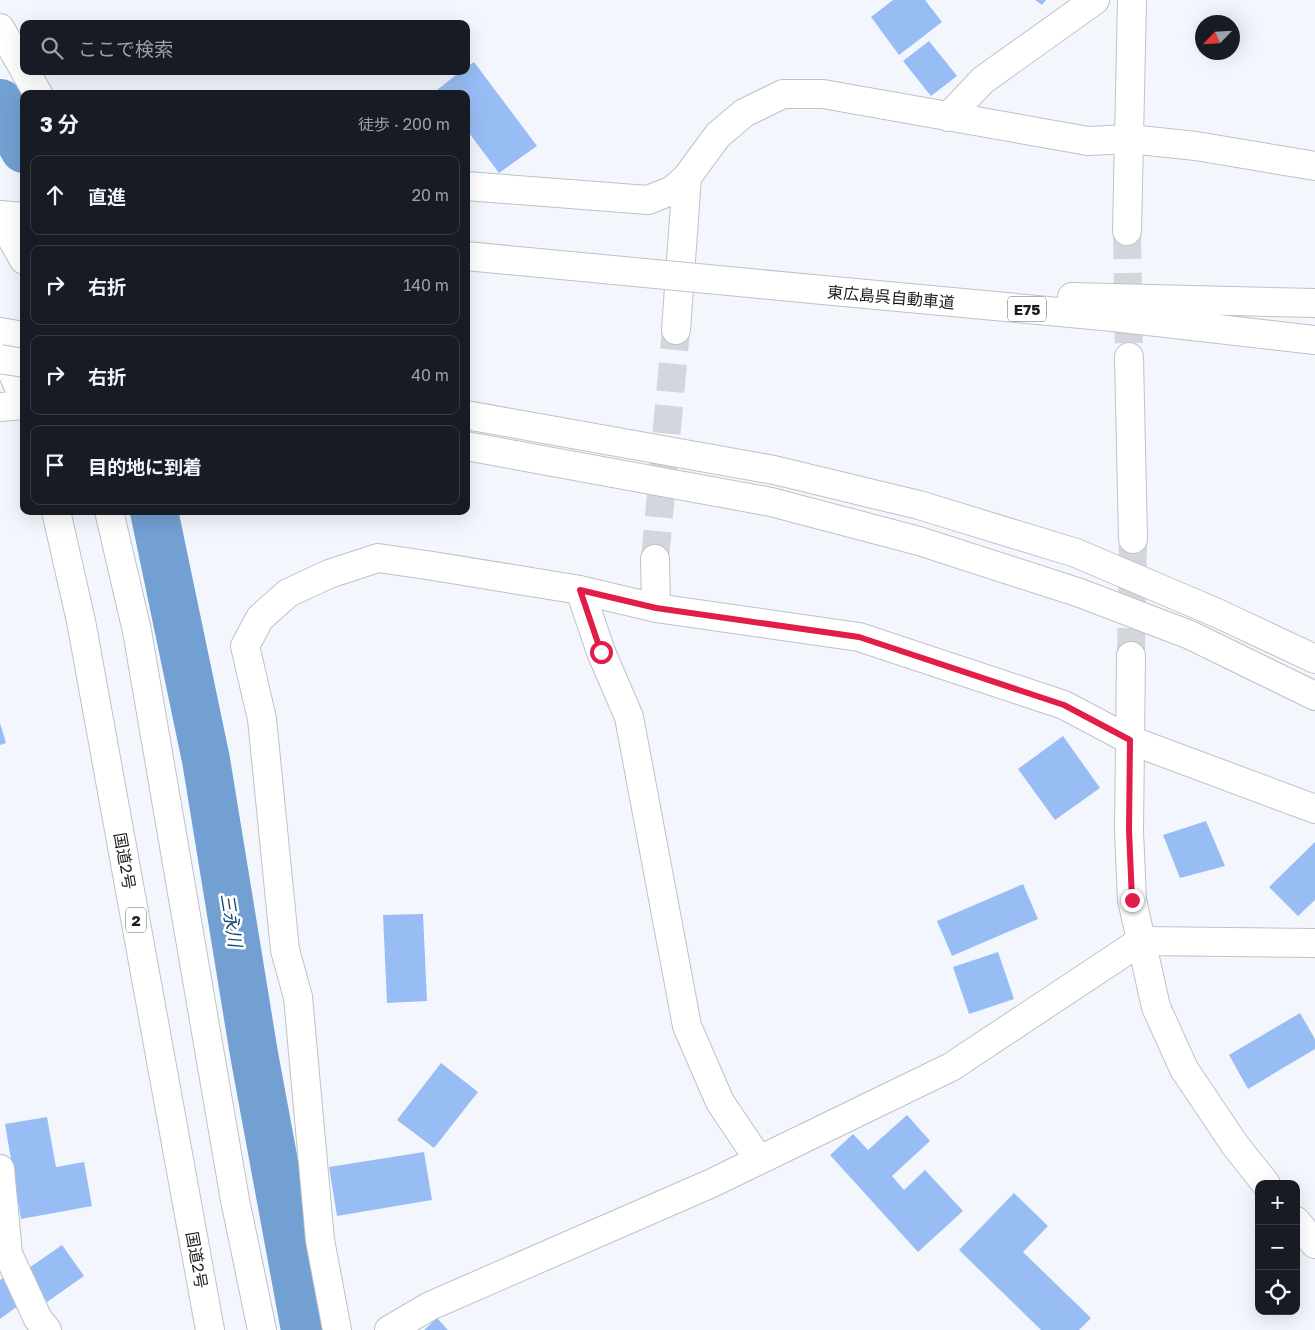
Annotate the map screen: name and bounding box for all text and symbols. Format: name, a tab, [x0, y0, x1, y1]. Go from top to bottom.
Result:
north arrow	[1195, 15, 1240, 60]
search box	[20, 20, 470, 75]
icon: search	[38, 34, 66, 62]
text: ここで検索	[78, 37, 173, 60]
text: 3 分	[40, 111, 79, 137]
text: 徒歩 · 200 m	[358, 114, 450, 134]
icon: ahead	[41, 181, 69, 209]
text: 直進	[88, 185, 126, 208]
text: 20 m	[412, 185, 449, 205]
icon: right	[41, 271, 69, 299]
text: 右折	[88, 275, 126, 298]
text: 140 m	[403, 275, 449, 295]
street label: 東広島呉自動車道	[826, 281, 956, 313]
road number: E75	[1008, 296, 1046, 322]
icon: right	[41, 361, 69, 389]
text: 右折	[88, 365, 126, 388]
text: 40 m	[411, 365, 449, 385]
icon: arrive	[41, 451, 69, 479]
text: 目的地に到着	[88, 455, 202, 478]
route start	[590, 641, 613, 664]
street label: 国道2号	[110, 831, 140, 891]
route end	[1121, 889, 1144, 912]
water label: 三永川	[217, 892, 247, 950]
road number: 2	[126, 908, 146, 932]
map controls	[1255, 1180, 1300, 1315]
button: +	[1255, 1180, 1300, 1225]
button: −	[1255, 1225, 1300, 1270]
street label: 国道2号	[182, 1230, 212, 1290]
button: locate	[1255, 1270, 1300, 1315]

